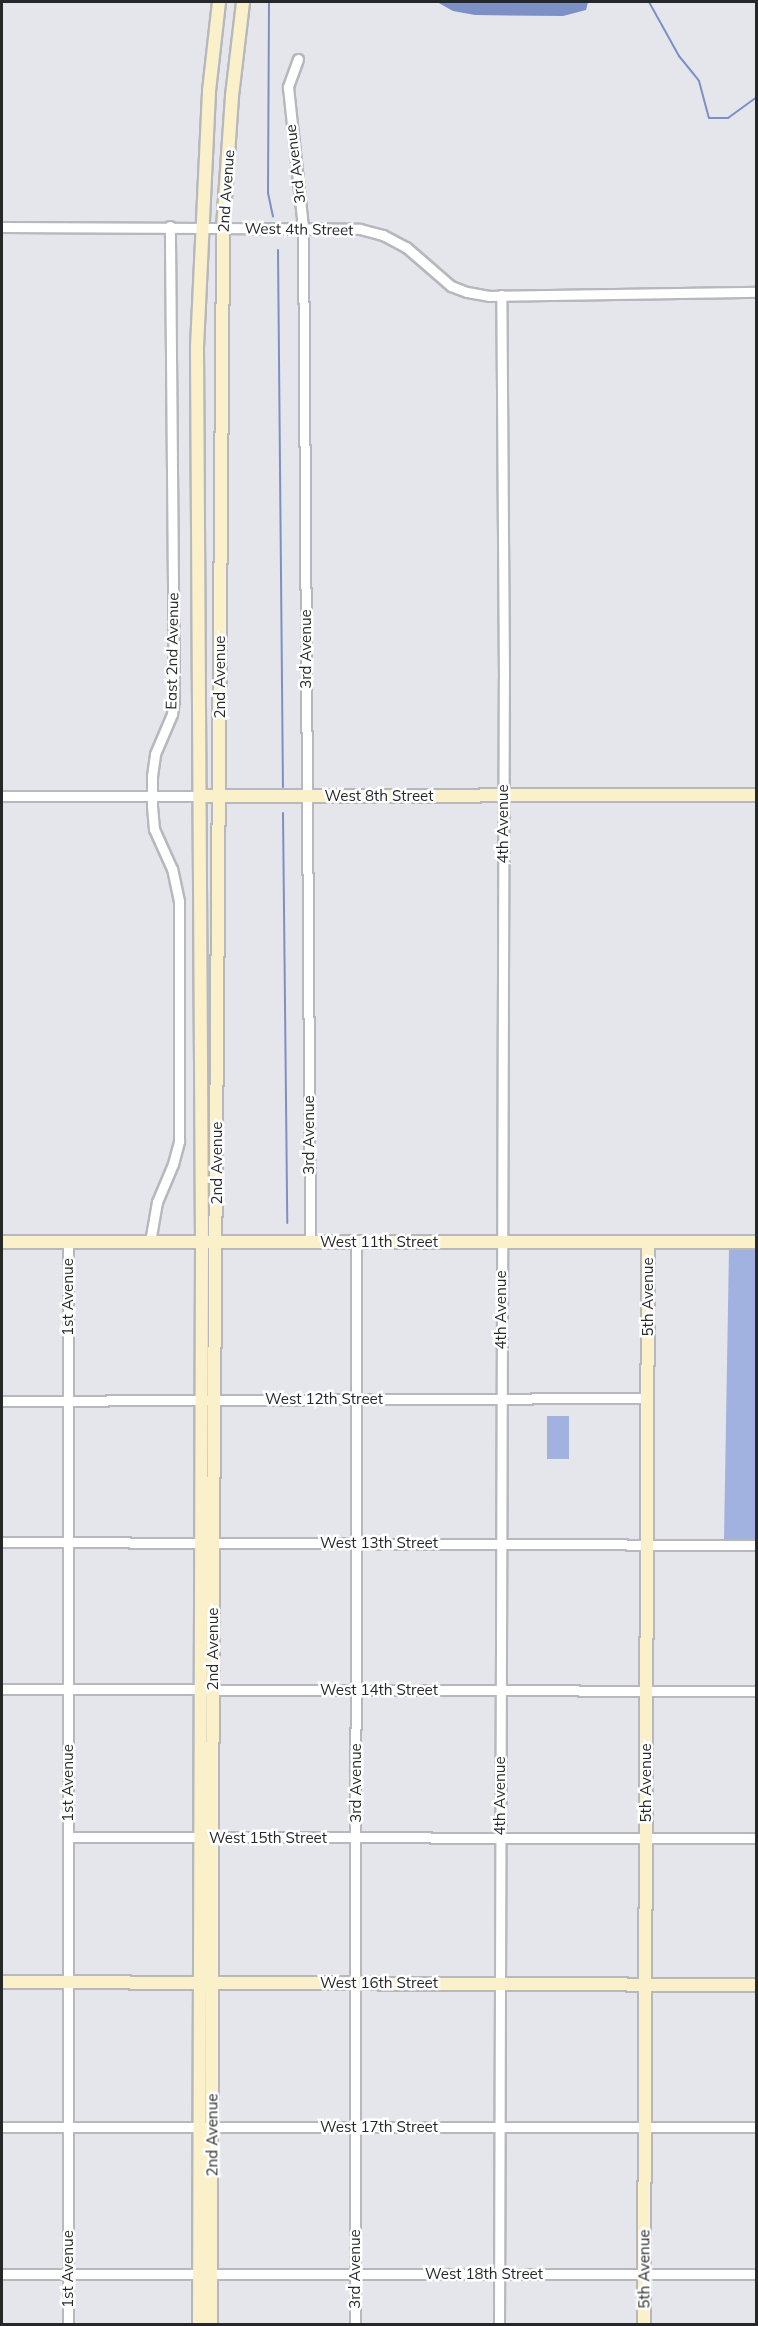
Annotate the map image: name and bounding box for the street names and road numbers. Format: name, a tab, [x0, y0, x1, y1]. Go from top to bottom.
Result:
street label: 3rd Avenue	[281, 123, 309, 205]
street label: 2nd Avenue	[214, 149, 238, 233]
street label: West 4th Street	[244, 219, 354, 239]
street label: East 2nd Avenue	[162, 592, 182, 710]
street label: 3rd Avenue	[297, 609, 315, 689]
street label: 2nd Avenue	[211, 636, 229, 718]
street label: 4th Avenue	[494, 784, 512, 864]
street label: West 8th Street	[325, 787, 433, 805]
street label: 3rd Avenue	[300, 1095, 318, 1175]
street label: 2nd Avenue	[208, 1122, 226, 1204]
street label: West 11th Street	[320, 1233, 438, 1251]
street label: 5th Avenue	[639, 1257, 657, 1337]
street label: 1st Avenue	[59, 1258, 77, 1336]
street label: 4th Avenue	[492, 1270, 510, 1350]
street label: West 12th Street	[265, 1390, 383, 1408]
street label: West 13th Street	[320, 1534, 438, 1552]
street label: 2nd Avenue	[204, 1608, 222, 1690]
street label: West 14th Street	[320, 1681, 438, 1699]
street label: 3rd Avenue	[347, 1743, 365, 1823]
street label: 5th Avenue	[637, 1743, 655, 1823]
street label: 1st Avenue	[59, 1744, 77, 1822]
street label: 4th Avenue	[491, 1756, 509, 1836]
street label: West 15th Street	[209, 1829, 327, 1847]
street label: West 16th Street	[320, 1974, 438, 1992]
street label: 2nd Avenue	[203, 2094, 221, 2176]
street label: West 17th Street	[320, 2118, 438, 2136]
street label: 3rd Avenue	[346, 2229, 364, 2309]
street label: 5th Avenue	[635, 2229, 653, 2309]
street label: 1st Avenue	[59, 2230, 77, 2308]
street label: West 18th Street	[425, 2265, 543, 2283]

